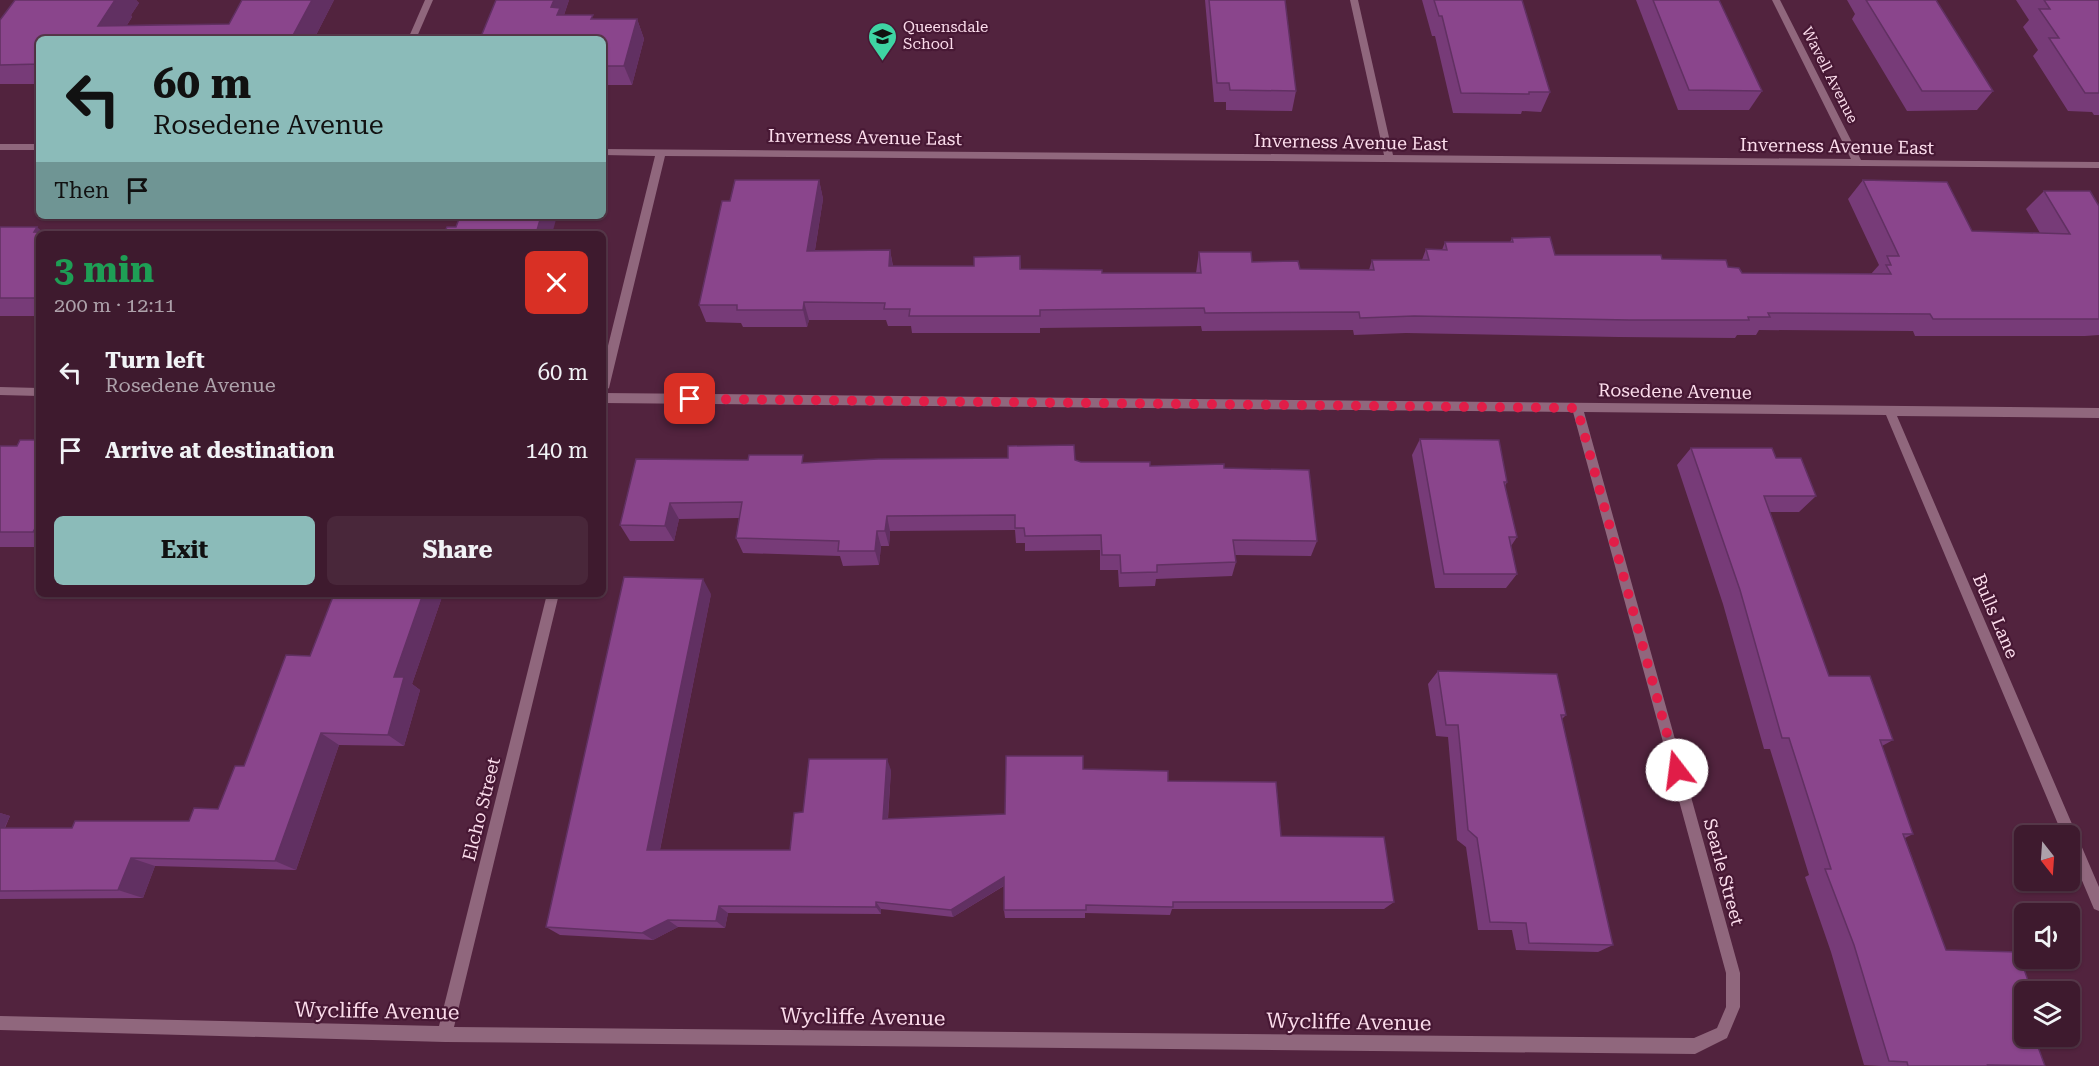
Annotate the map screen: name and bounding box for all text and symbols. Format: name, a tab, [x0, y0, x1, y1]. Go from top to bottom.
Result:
place label: Queensdale School	[903, 18, 988, 53]
school or university icon: Queensdale School	[866, 20, 898, 62]
street label: Wavell Avenue	[1798, 24, 1862, 126]
text: 60 m	[153, 59, 251, 108]
icon: left	[54, 60, 132, 138]
text: Rosedene Avenue	[153, 109, 384, 141]
street label: Inverness Avenue East	[768, 125, 963, 149]
street label: Inverness Avenue East	[1254, 130, 1449, 154]
street label: Inverness Avenue East	[1740, 134, 1935, 158]
icon: arrive	[121, 174, 154, 207]
text: Then	[54, 178, 109, 203]
text: 3 min	[54, 249, 154, 291]
button: close	[525, 251, 588, 314]
text: 200 m · 12:11	[54, 293, 176, 317]
text: Turn left	[105, 348, 205, 373]
icon: left	[54, 356, 87, 389]
text: 60 m	[538, 360, 588, 385]
text: Rosedene Avenue	[105, 373, 276, 397]
pin	[664, 373, 715, 424]
street label: Rosedene Avenue	[1598, 379, 1752, 403]
icon: arrive	[673, 382, 706, 415]
icon: arrive	[54, 434, 87, 467]
text: Arrive at destination	[105, 438, 334, 463]
text: 140 m	[525, 438, 588, 463]
button: Exit	[54, 516, 315, 585]
button: Share	[327, 516, 588, 585]
street label: Bulls Lane	[1969, 571, 2023, 662]
position arrow	[1645, 738, 1709, 802]
street label: Elcho Street	[458, 755, 504, 863]
street label: Searle Street	[1700, 816, 1748, 928]
north arrow	[2014, 825, 2080, 891]
map controls	[2014, 825, 2080, 1047]
button: sound	[2014, 903, 2080, 969]
button: layers	[2014, 981, 2080, 1047]
street label: Wycliffe Avenue	[294, 998, 460, 1024]
street label: Wycliffe Avenue	[780, 1004, 946, 1030]
street label: Wycliffe Avenue	[1266, 1009, 1432, 1035]

